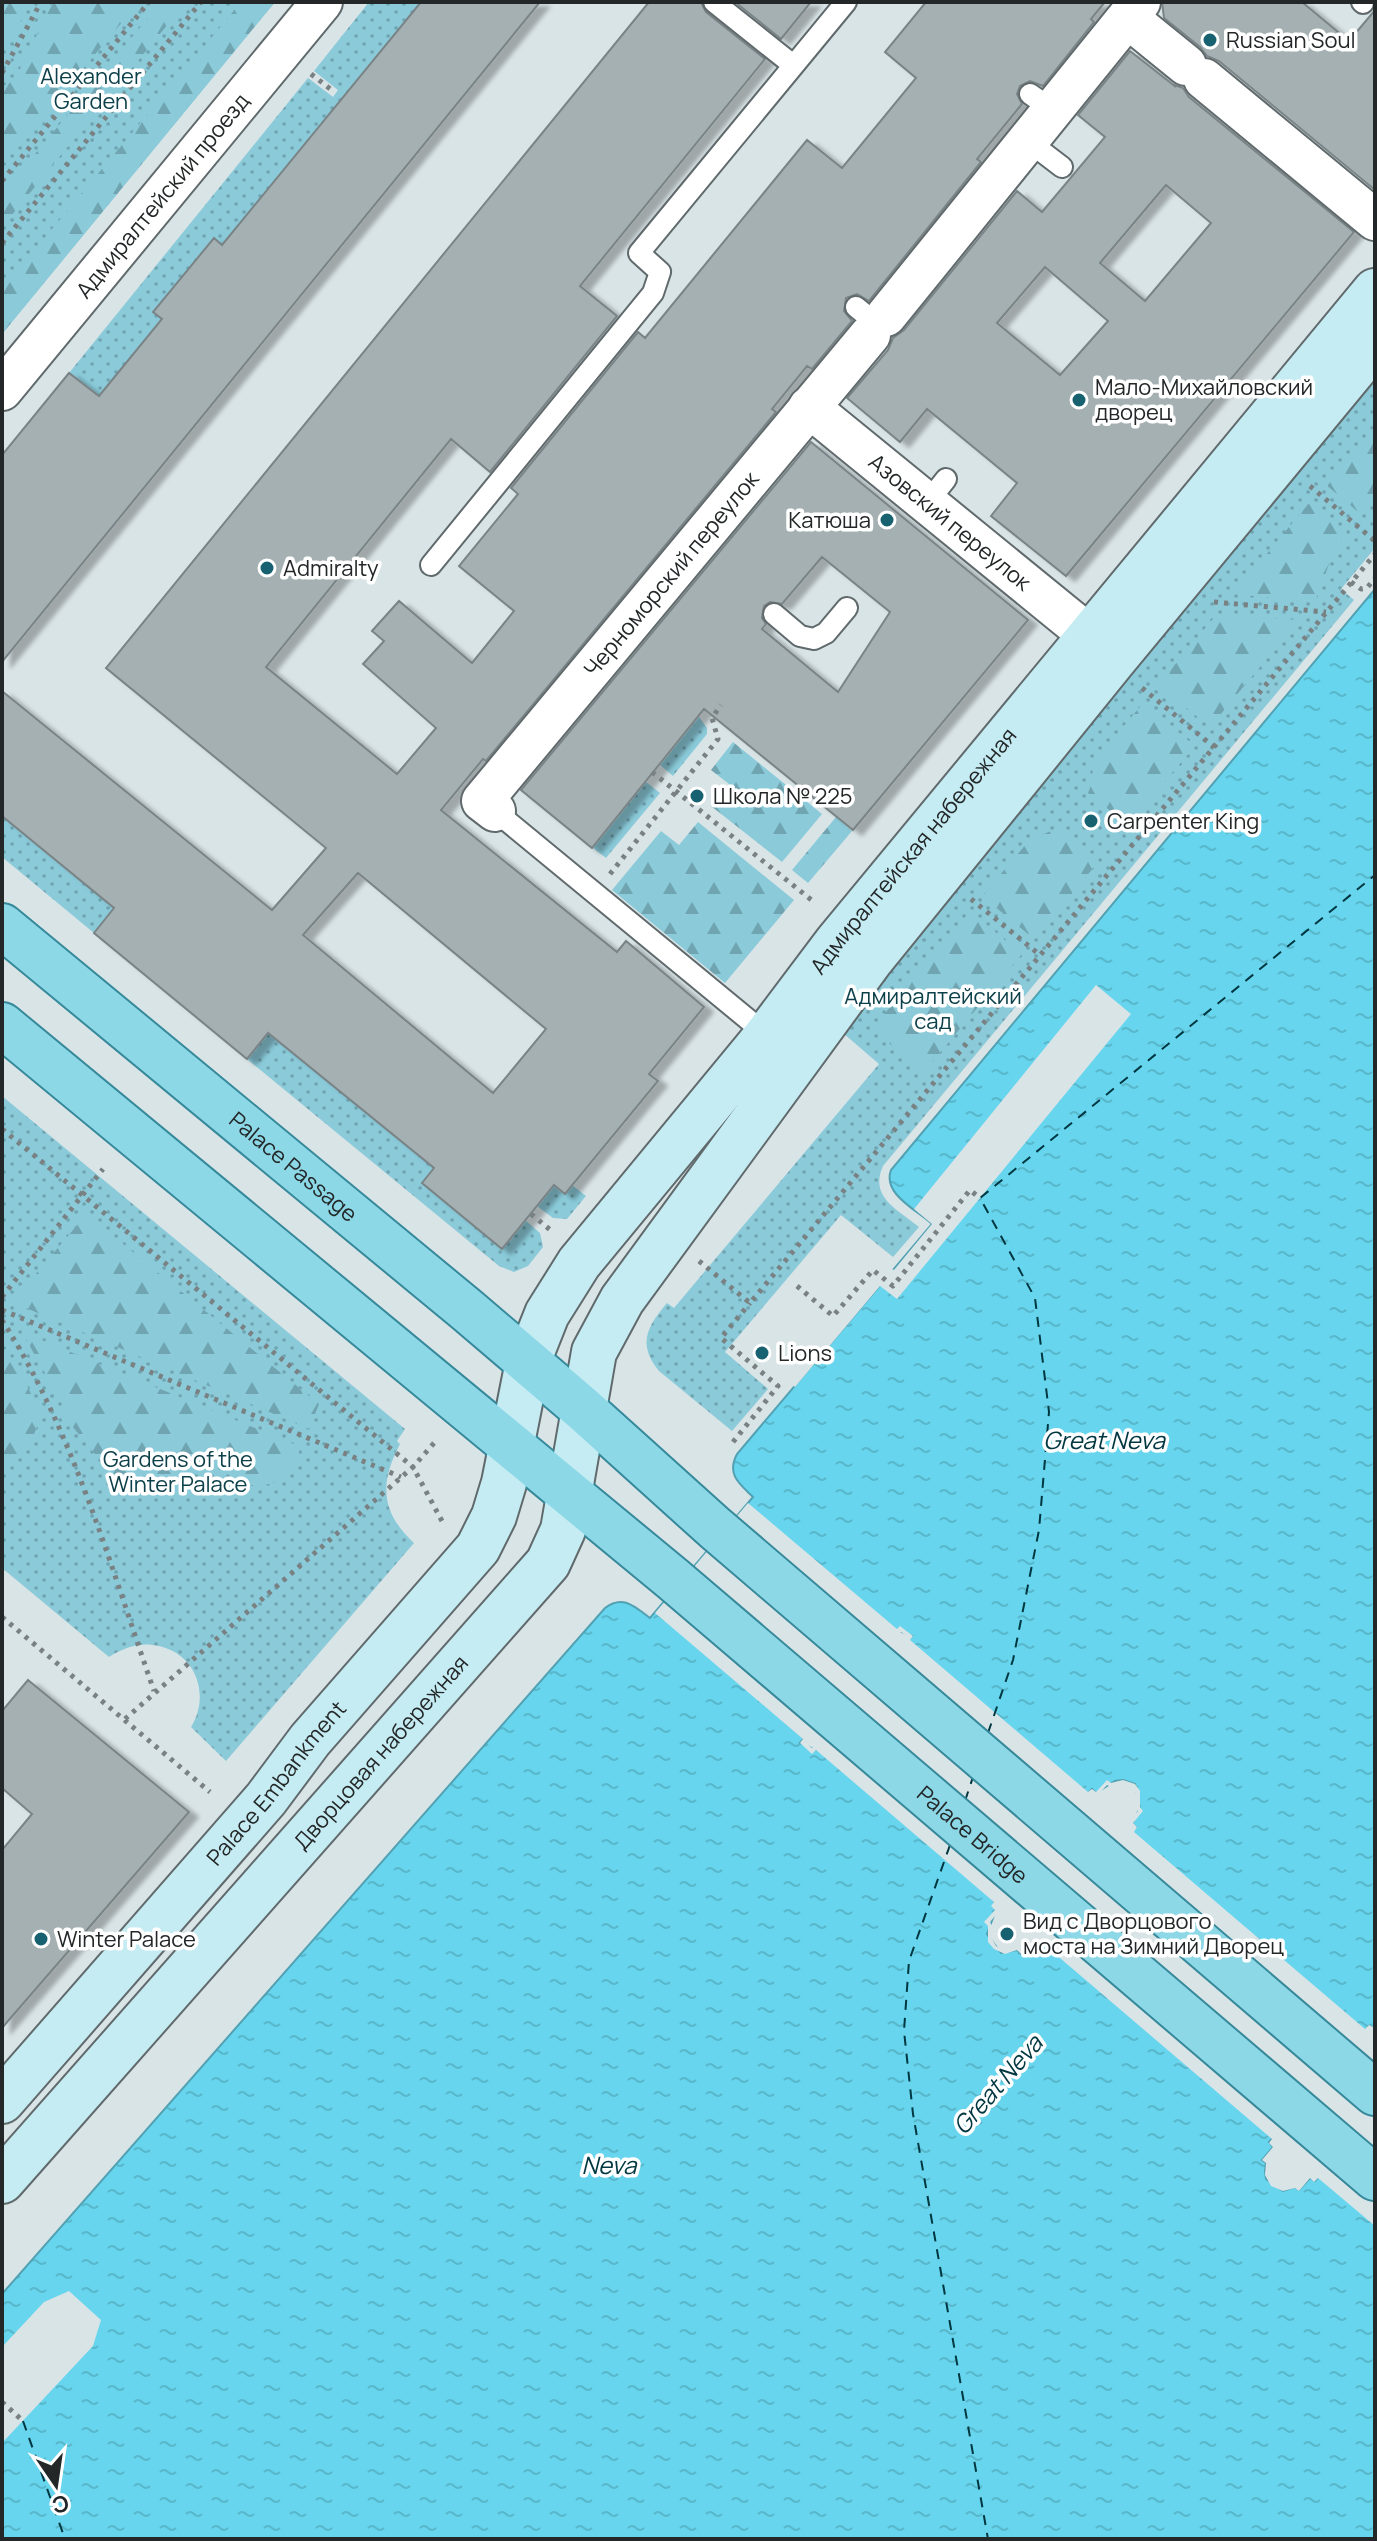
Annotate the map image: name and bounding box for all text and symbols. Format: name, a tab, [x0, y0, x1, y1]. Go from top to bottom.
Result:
place label: Russian Soul	[1226, 25, 1356, 55]
marker: Russian Soul	[1201, 31, 1219, 49]
park label: Alexander Garden	[40, 61, 142, 116]
street label: Адмиралтейский проезд	[69, 87, 256, 304]
place label: Мало-Михайловский дворец	[1095, 372, 1313, 427]
marker: Мало-Михайловский дворец	[1070, 391, 1088, 409]
street label: Азовский переулок	[863, 447, 1038, 598]
street label: Черноморский переулок	[577, 464, 766, 683]
place label: Катюша	[788, 505, 871, 535]
marker: Катюша	[878, 511, 896, 529]
place label: Admiralty	[283, 553, 379, 583]
marker: Admiralty	[258, 559, 276, 577]
street label: Адмиралтейская набережная	[803, 721, 1023, 980]
place label: Школа № 225	[713, 781, 852, 811]
marker: Школа № 225	[688, 787, 706, 805]
place label: Carpenter King	[1107, 806, 1259, 836]
marker: Carpenter King	[1082, 812, 1100, 830]
park label: Адмиралтейский сад	[844, 981, 1022, 1036]
street label: Palace Passage	[223, 1105, 364, 1229]
place label: Lions	[778, 1338, 832, 1368]
marker: Lions	[753, 1344, 771, 1362]
water label: Great Neva	[1043, 1423, 1166, 1456]
park label: Gardens of the Winter Palace	[103, 1444, 253, 1499]
street label: Дворцовая набережная	[287, 1649, 475, 1856]
street label: Palace Embankment	[200, 1694, 353, 1872]
street label: Palace Bridge	[911, 1779, 1035, 1891]
place label: Вид с Дворцового моста на Зимний Дворец	[1023, 1906, 1284, 1961]
place label: Winter Palace	[57, 1924, 196, 1954]
marker: Вид с Дворцового моста на Зимний Дворец	[998, 1925, 1016, 1943]
marker: Winter Palace	[32, 1930, 50, 1948]
water label: Great Neva	[945, 2026, 1050, 2141]
water label: Neva	[582, 2148, 638, 2181]
north arrow	[16, 2445, 96, 2525]
text: С	[49, 2488, 72, 2521]

